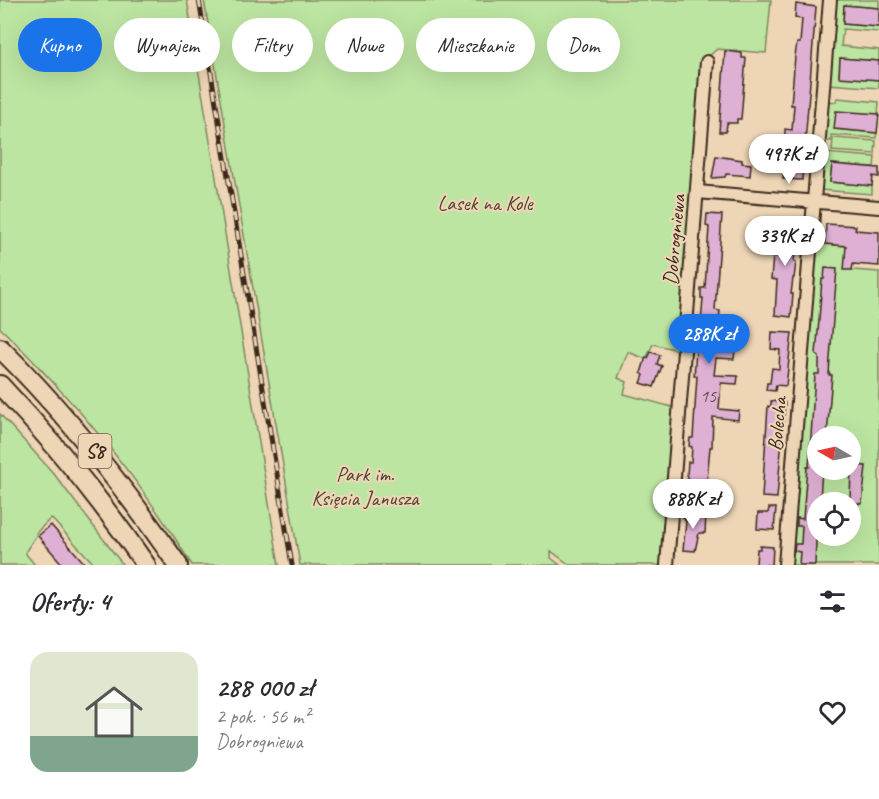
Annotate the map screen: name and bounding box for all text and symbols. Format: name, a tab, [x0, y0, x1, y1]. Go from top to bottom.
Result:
chip: Kupno	[18, 18, 102, 72]
chip: Wynajem	[114, 18, 220, 72]
chip: Filtry	[232, 18, 313, 72]
chip: Nowe	[325, 18, 404, 72]
chip: Mieszkanie	[416, 18, 535, 72]
chip: Dom	[547, 18, 620, 72]
pin: 497K zł	[734, 134, 844, 185]
text: 497K zł	[763, 141, 815, 166]
park label: Lasek na Kole	[437, 190, 534, 216]
street label: Dobrogniewa	[657, 192, 691, 286]
pin: 339K zł	[730, 216, 840, 267]
text: 339K zł	[759, 223, 811, 248]
pin: 288K zł	[654, 314, 764, 365]
text: 288K zł	[683, 321, 735, 346]
house number: 15	[700, 385, 717, 407]
street label: Bolecha	[762, 393, 793, 452]
north arrow	[807, 426, 861, 480]
map controls	[807, 426, 861, 546]
road number: S8	[78, 434, 112, 468]
park label: Park im. Księcia Janusza	[312, 461, 420, 511]
pin: 888K zł	[638, 479, 748, 530]
text: 888K zł	[667, 486, 719, 511]
button: locate	[807, 492, 861, 546]
text: Oferty: 4	[30, 585, 110, 618]
icon: filters	[816, 585, 849, 618]
text: 288 000 zł	[216, 671, 313, 704]
icon: home	[78, 676, 150, 748]
icon: heart	[816, 696, 849, 729]
text: 2 pok. · 56 m²	[216, 704, 310, 729]
text: Dobrogniewa	[216, 729, 302, 754]

